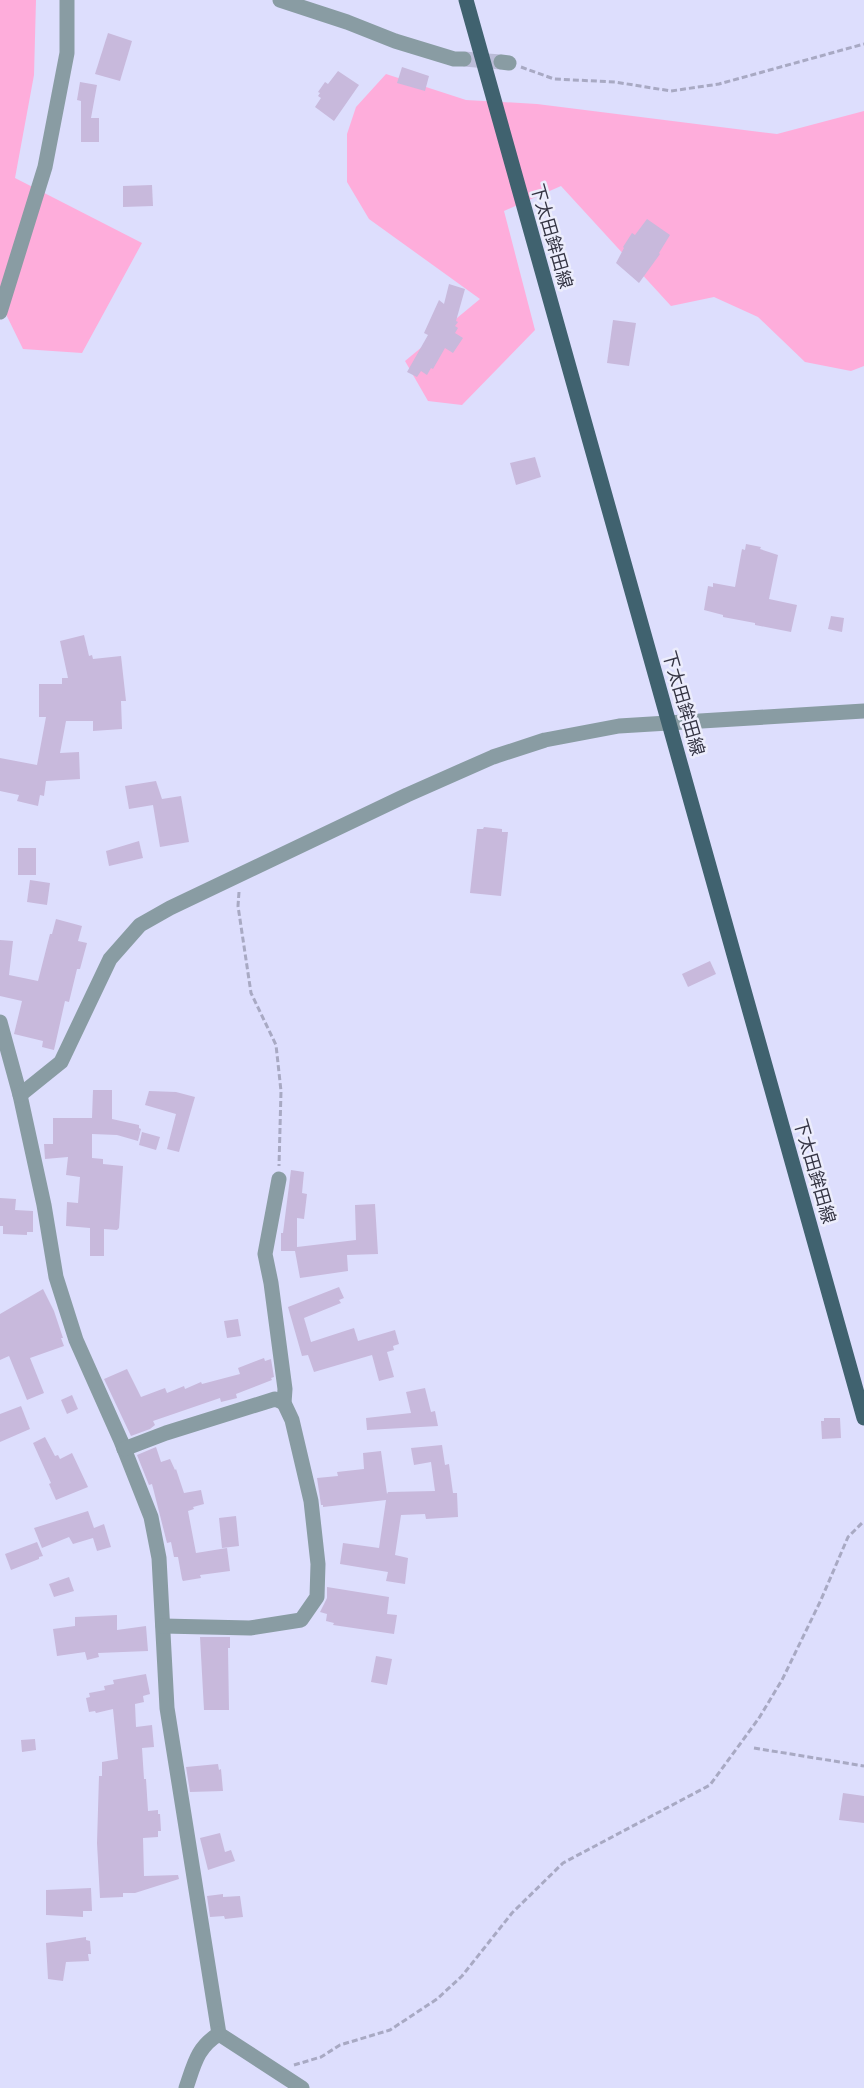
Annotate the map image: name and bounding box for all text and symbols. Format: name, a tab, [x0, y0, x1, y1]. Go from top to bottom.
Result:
street label: 下太田鉾田線	[526, 181, 578, 291]
street label: 下太田鉾田線	[658, 648, 710, 758]
street label: 下太田鉾田線	[789, 1116, 841, 1226]

